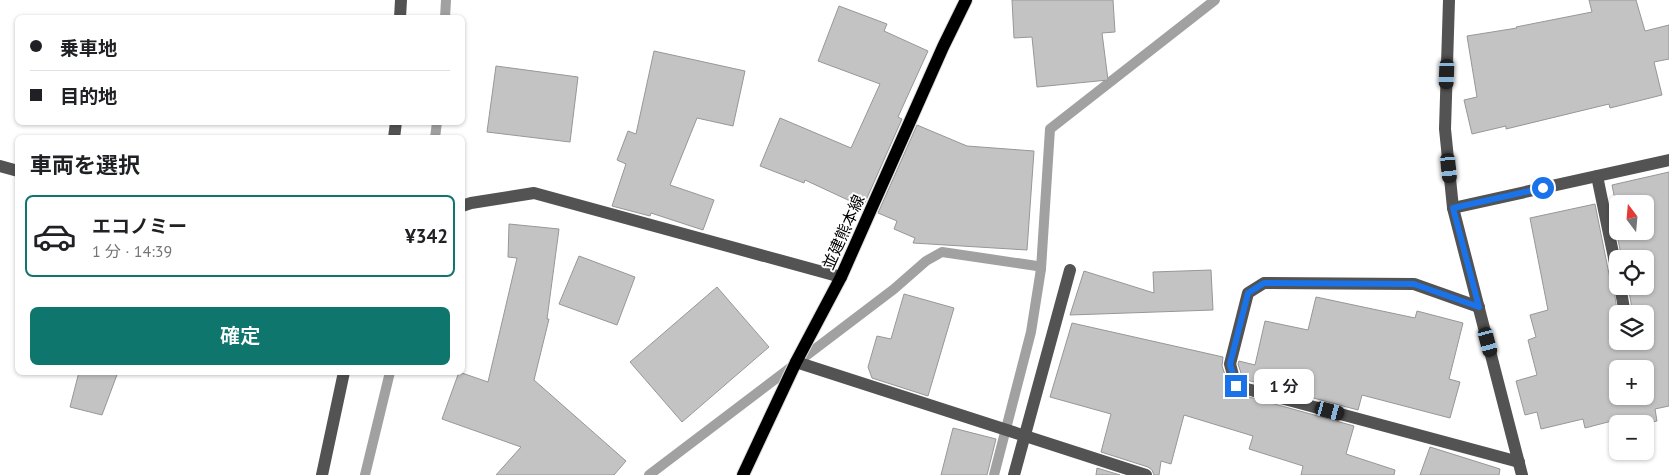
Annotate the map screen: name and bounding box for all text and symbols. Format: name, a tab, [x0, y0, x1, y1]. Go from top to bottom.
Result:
text: 乗車地	[60, 36, 117, 60]
car	[1438, 59, 1455, 89]
text: 目的地	[60, 84, 117, 108]
text: 車両を選択	[30, 151, 140, 179]
car	[1439, 152, 1458, 184]
route start	[1532, 177, 1554, 199]
street label: 並建熊本線	[818, 191, 868, 273]
north arrow	[1609, 195, 1654, 240]
map controls	[1609, 195, 1654, 460]
icon: car	[32, 214, 77, 259]
text: エコノミー	[92, 214, 187, 238]
text: ¥342	[405, 224, 448, 248]
text: 1 分 · 14:39	[92, 241, 172, 261]
button: locate	[1609, 250, 1654, 295]
button: layers	[1609, 305, 1654, 350]
button: 確定	[30, 307, 450, 365]
car	[1476, 326, 1499, 358]
button: +	[1609, 360, 1654, 405]
callout: 1 分	[1254, 368, 1314, 404]
route end	[1225, 375, 1247, 397]
text: 1 分	[1269, 376, 1299, 396]
car	[1313, 400, 1346, 422]
button: −	[1609, 415, 1654, 460]

